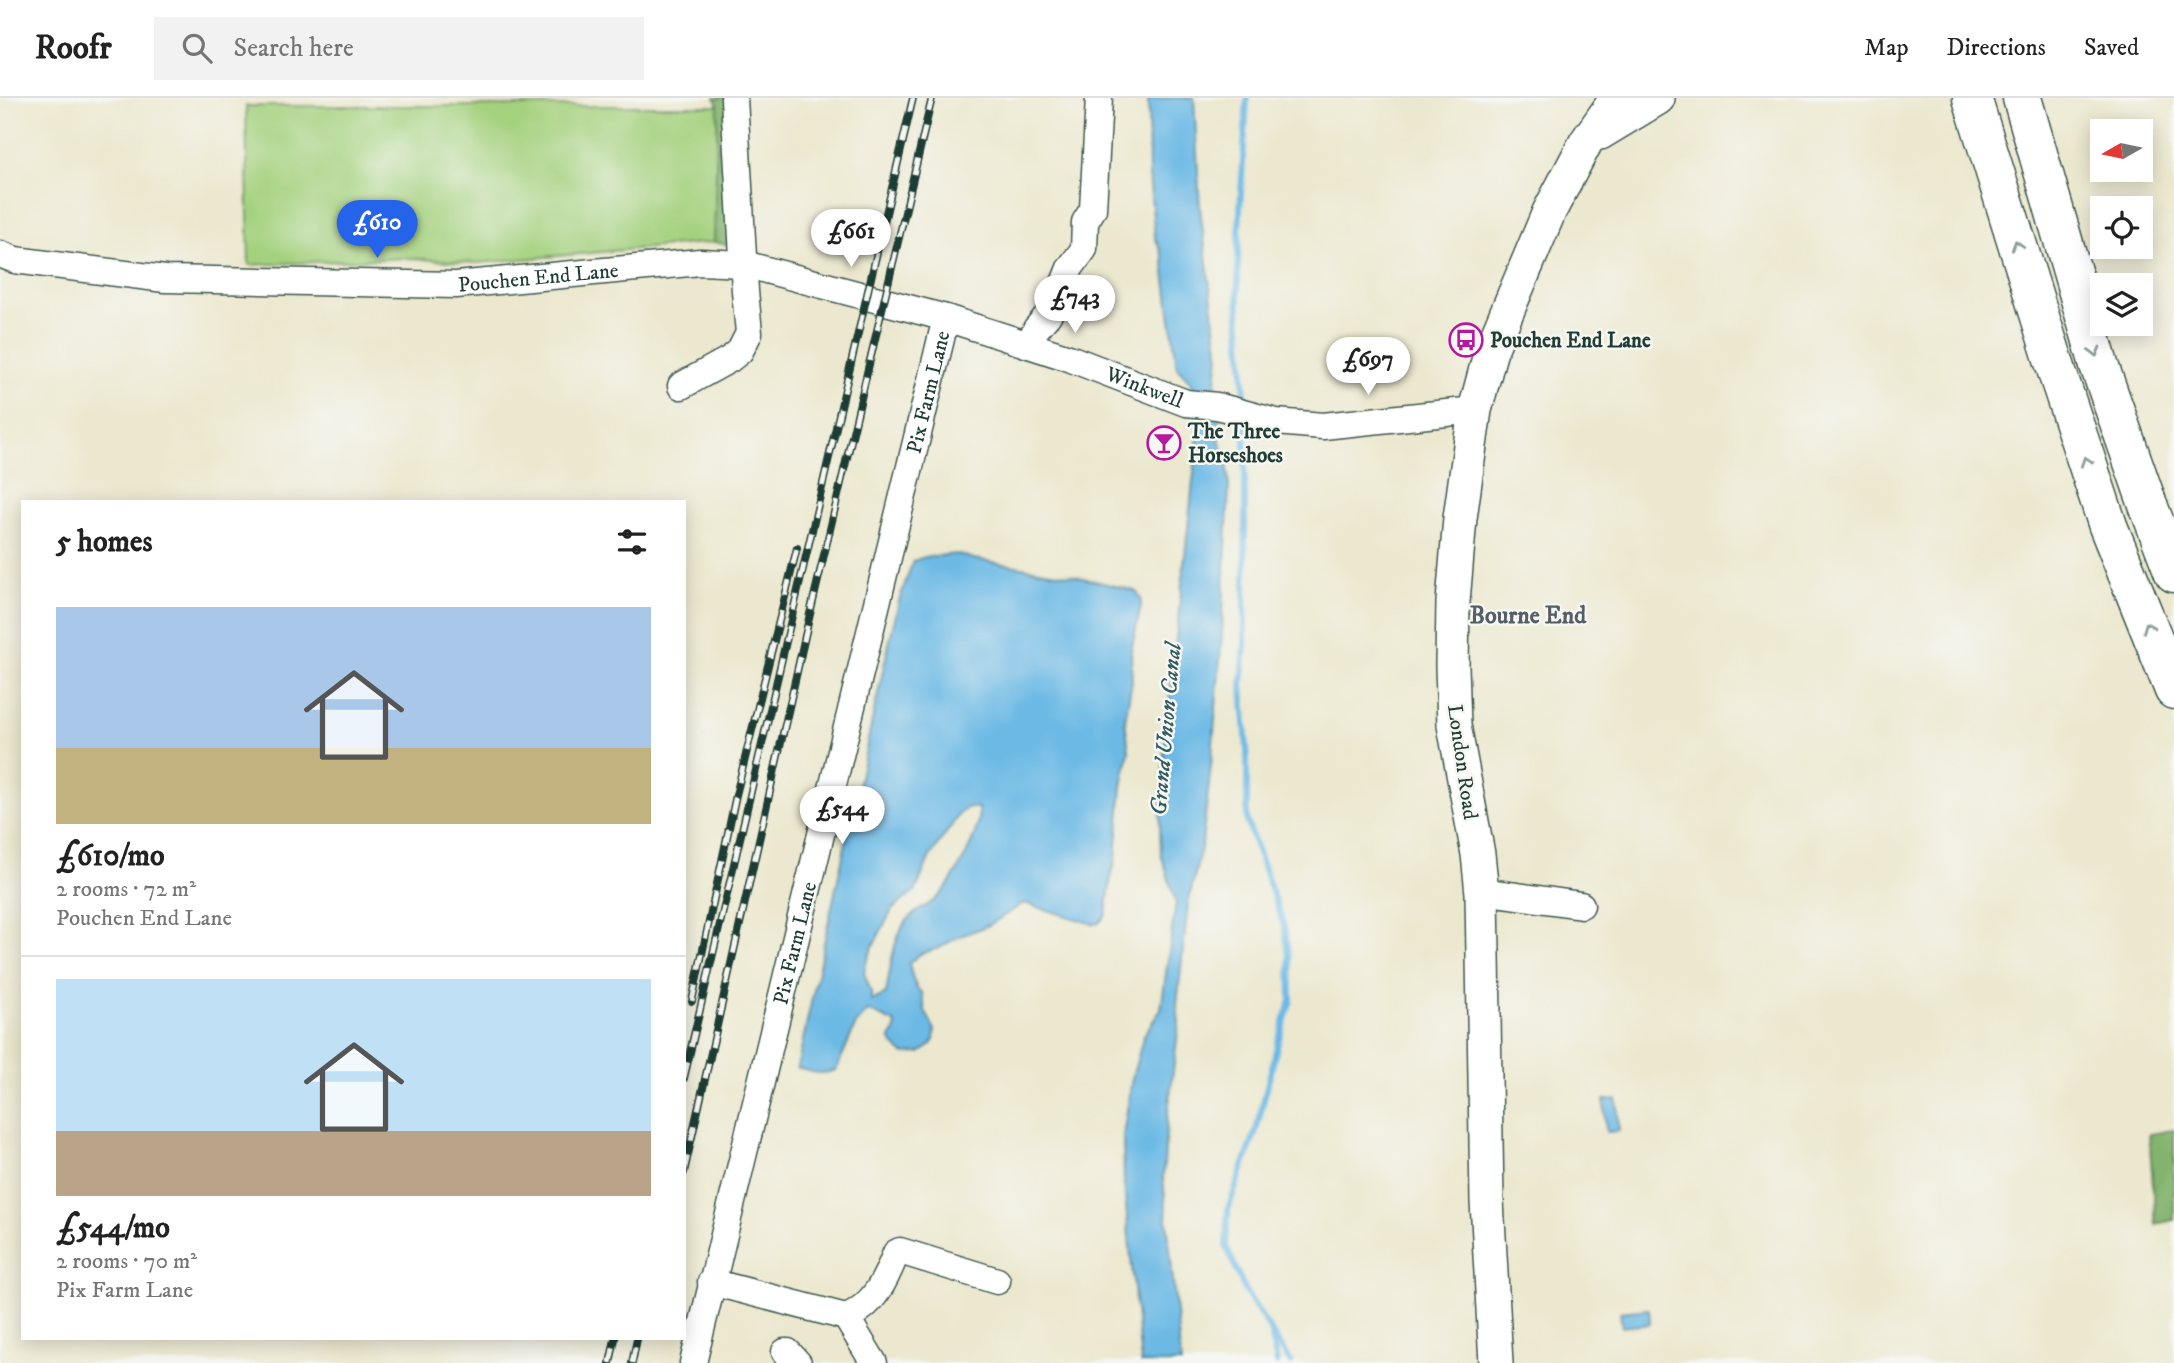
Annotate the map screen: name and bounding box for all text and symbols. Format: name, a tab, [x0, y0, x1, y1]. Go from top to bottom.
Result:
search box	[154, 17, 644, 80]
text: Roofr	[35, 28, 112, 69]
icon: search	[178, 29, 216, 67]
text: Search here	[234, 32, 354, 65]
text: Map	[1864, 33, 1909, 63]
text: Directions	[1947, 33, 2046, 63]
text: Saved	[2084, 33, 2139, 63]
north arrow	[2090, 119, 2152, 182]
map controls	[2090, 119, 2153, 336]
button: locate	[2090, 196, 2153, 259]
pin: £610	[336, 200, 418, 260]
text: £610	[353, 208, 401, 237]
pin: £661	[810, 209, 892, 269]
text: £661	[827, 217, 875, 246]
one-way arrow	[2011, 239, 2026, 251]
street label: Pouchen End Lane	[457, 258, 620, 299]
button: layers	[2090, 273, 2153, 336]
pin: £743	[1034, 275, 1116, 335]
text: £743	[1050, 283, 1100, 312]
bus stop icon: Pouchen End Lane	[1447, 321, 1485, 359]
street label: Pix Farm Lane	[902, 328, 957, 456]
place label: Pouchen End Lane	[1490, 328, 1651, 354]
pin: £697	[1327, 338, 1409, 397]
text: £697	[1342, 345, 1394, 374]
one-way arrow	[2087, 346, 2102, 358]
street label: Winkwell	[1101, 361, 1187, 415]
place label: The Three Horseshoes	[1187, 419, 1283, 469]
bar icon: The Three Horseshoes	[1145, 424, 1183, 462]
one-way arrow	[2080, 456, 2095, 468]
icon: filters	[613, 523, 651, 561]
text: 5 homes	[56, 524, 152, 561]
district label: Bourne End	[1470, 601, 1587, 631]
one-way arrow	[2142, 621, 2156, 633]
water label: Grand Union Canal	[1145, 640, 1189, 817]
icon: home	[291, 652, 417, 778]
street label: London Road	[1441, 703, 1483, 822]
pin: £544	[801, 786, 883, 846]
text: £544	[816, 794, 868, 823]
text: £610/mo	[56, 838, 165, 875]
text: 2 rooms · 72 m²	[56, 875, 196, 904]
street label: Pix Farm Lane	[768, 879, 823, 1007]
text: Pouchen End Lane	[56, 904, 232, 933]
icon: home	[291, 1024, 417, 1150]
text: £544/mo	[56, 1210, 170, 1247]
text: 2 rooms · 70 m²	[56, 1247, 197, 1276]
text: Pix Farm Lane	[56, 1276, 193, 1305]

